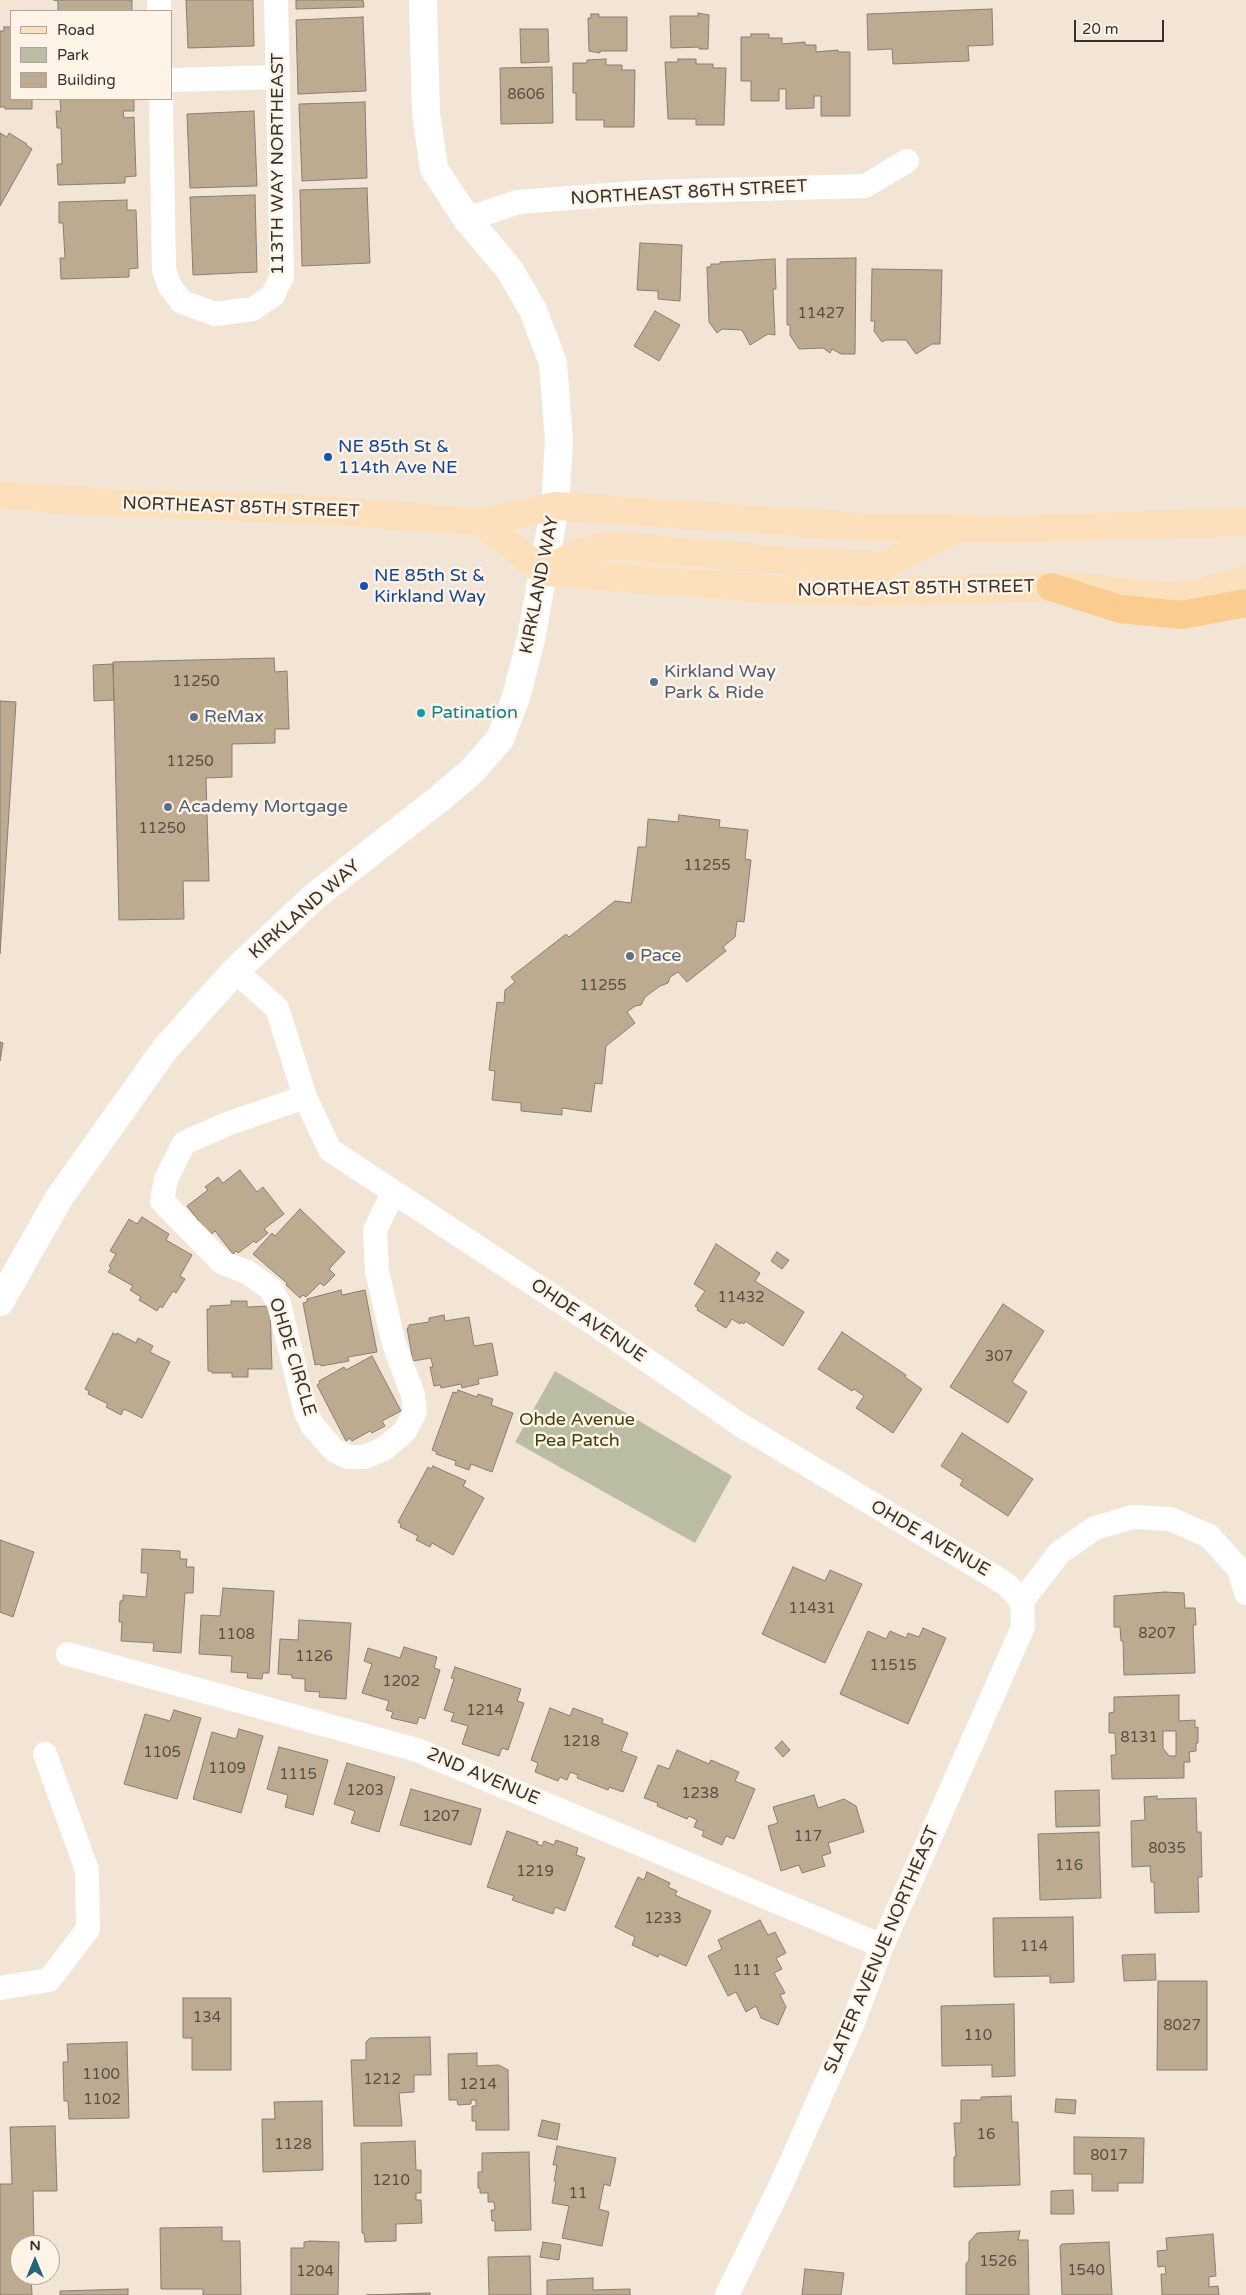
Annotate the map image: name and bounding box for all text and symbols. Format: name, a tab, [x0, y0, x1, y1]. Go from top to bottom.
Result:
legend	[10, 10, 172, 100]
scale bar	[1076, 10, 1166, 42]
text: 20 m	[1082, 20, 1119, 38]
text: Road	[57, 21, 95, 39]
text: Park	[57, 46, 89, 64]
street label: 113TH WAY NORTHEAST	[267, 53, 289, 275]
text: Building	[57, 71, 116, 89]
house number: 8606	[507, 86, 545, 104]
street label: NORTHEAST 86TH STREET	[570, 176, 808, 210]
house number: 11427	[797, 305, 845, 323]
place label: NE 85th St & 114th Ave NE	[338, 436, 457, 478]
marker: NE 85th St & 114th Ave NE	[322, 451, 334, 463]
street label: NORTHEAST 85TH STREET	[122, 493, 360, 523]
street label: KIRKLAND WAY	[516, 514, 564, 656]
place label: NE 85th St & Kirkland Way	[374, 565, 486, 608]
street label: NORTHEAST 85TH STREET	[797, 576, 1035, 602]
marker: NE 85th St & Kirkland Way	[358, 580, 370, 592]
place label: Kirkland Way Park & Ride	[664, 661, 776, 704]
house number: 11250	[172, 673, 220, 691]
marker: Kirkland Way Park & Ride	[648, 676, 660, 688]
place label: Patination	[431, 702, 518, 724]
place label: ReMax	[204, 706, 264, 728]
marker: Patination	[415, 707, 427, 719]
marker: ReMax	[188, 711, 200, 723]
house number: 11250	[166, 753, 214, 771]
place label: Academy Mortgage	[178, 796, 348, 818]
marker: Academy Mortgage	[162, 801, 174, 813]
house number: 11250	[138, 820, 186, 838]
street label: KIRKLAND WAY	[245, 856, 365, 964]
house number: 11255	[683, 857, 731, 875]
place label: Pace	[640, 945, 681, 967]
marker: Pace	[624, 950, 636, 962]
house number: 11255	[579, 977, 627, 995]
street label: OHDE AVENUE	[526, 1275, 650, 1367]
house number: 11432	[717, 1289, 765, 1307]
street label: OHDE CIRCLE	[264, 1295, 320, 1419]
house number: 307	[985, 1348, 1013, 1366]
park label: Ohde Avenue Pea Patch	[519, 1409, 635, 1452]
street label: OHDE AVENUE	[867, 1496, 993, 1582]
house number: 11431	[788, 1600, 836, 1618]
house number: 8207	[1138, 1625, 1176, 1643]
house number: 1108	[217, 1626, 255, 1644]
house number: 1126	[295, 1648, 333, 1666]
house number: 11515	[869, 1657, 917, 1675]
house number: 1202	[382, 1673, 420, 1691]
house number: 1214	[466, 1702, 504, 1720]
house number: 8131	[1120, 1729, 1158, 1747]
house number: 1218	[562, 1733, 600, 1751]
house number: 1105	[143, 1744, 181, 1762]
street label: 2ND AVENUE	[423, 1744, 543, 1810]
house number: 1109	[208, 1760, 246, 1778]
house number: 1115	[279, 1766, 317, 1784]
house number: 1203	[346, 1782, 384, 1800]
house number: 1238	[681, 1785, 719, 1803]
house number: 1207	[422, 1808, 460, 1826]
street label: SLATER AVENUE NORTHEAST	[820, 1823, 944, 2077]
house number: 117	[794, 1828, 822, 1846]
house number: 8035	[1148, 1840, 1186, 1858]
house number: 116	[1055, 1857, 1083, 1875]
house number: 1219	[516, 1863, 554, 1881]
house number: 1233	[644, 1910, 682, 1928]
house number: 114	[1020, 1938, 1048, 1956]
house number: 111	[733, 1962, 761, 1980]
house number: 134	[193, 2009, 221, 2027]
house number: 8027	[1163, 2017, 1201, 2035]
house number: 110	[964, 2027, 992, 2045]
house number: 1100	[82, 2066, 120, 2084]
house number: 1212	[363, 2071, 401, 2089]
house number: 1214	[459, 2076, 497, 2094]
house number: 1102	[83, 2091, 121, 2109]
house number: 16	[977, 2126, 995, 2144]
house number: 1128	[274, 2136, 312, 2154]
house number: 8017	[1090, 2147, 1128, 2165]
house number: 1210	[372, 2172, 410, 2190]
house number: 11	[569, 2185, 587, 2203]
north arrow	[10, 2235, 60, 2285]
text: N	[29, 2237, 41, 2254]
house number: 1526	[979, 2253, 1017, 2271]
house number: 1540	[1067, 2262, 1105, 2280]
house number: 1204	[296, 2263, 334, 2281]

